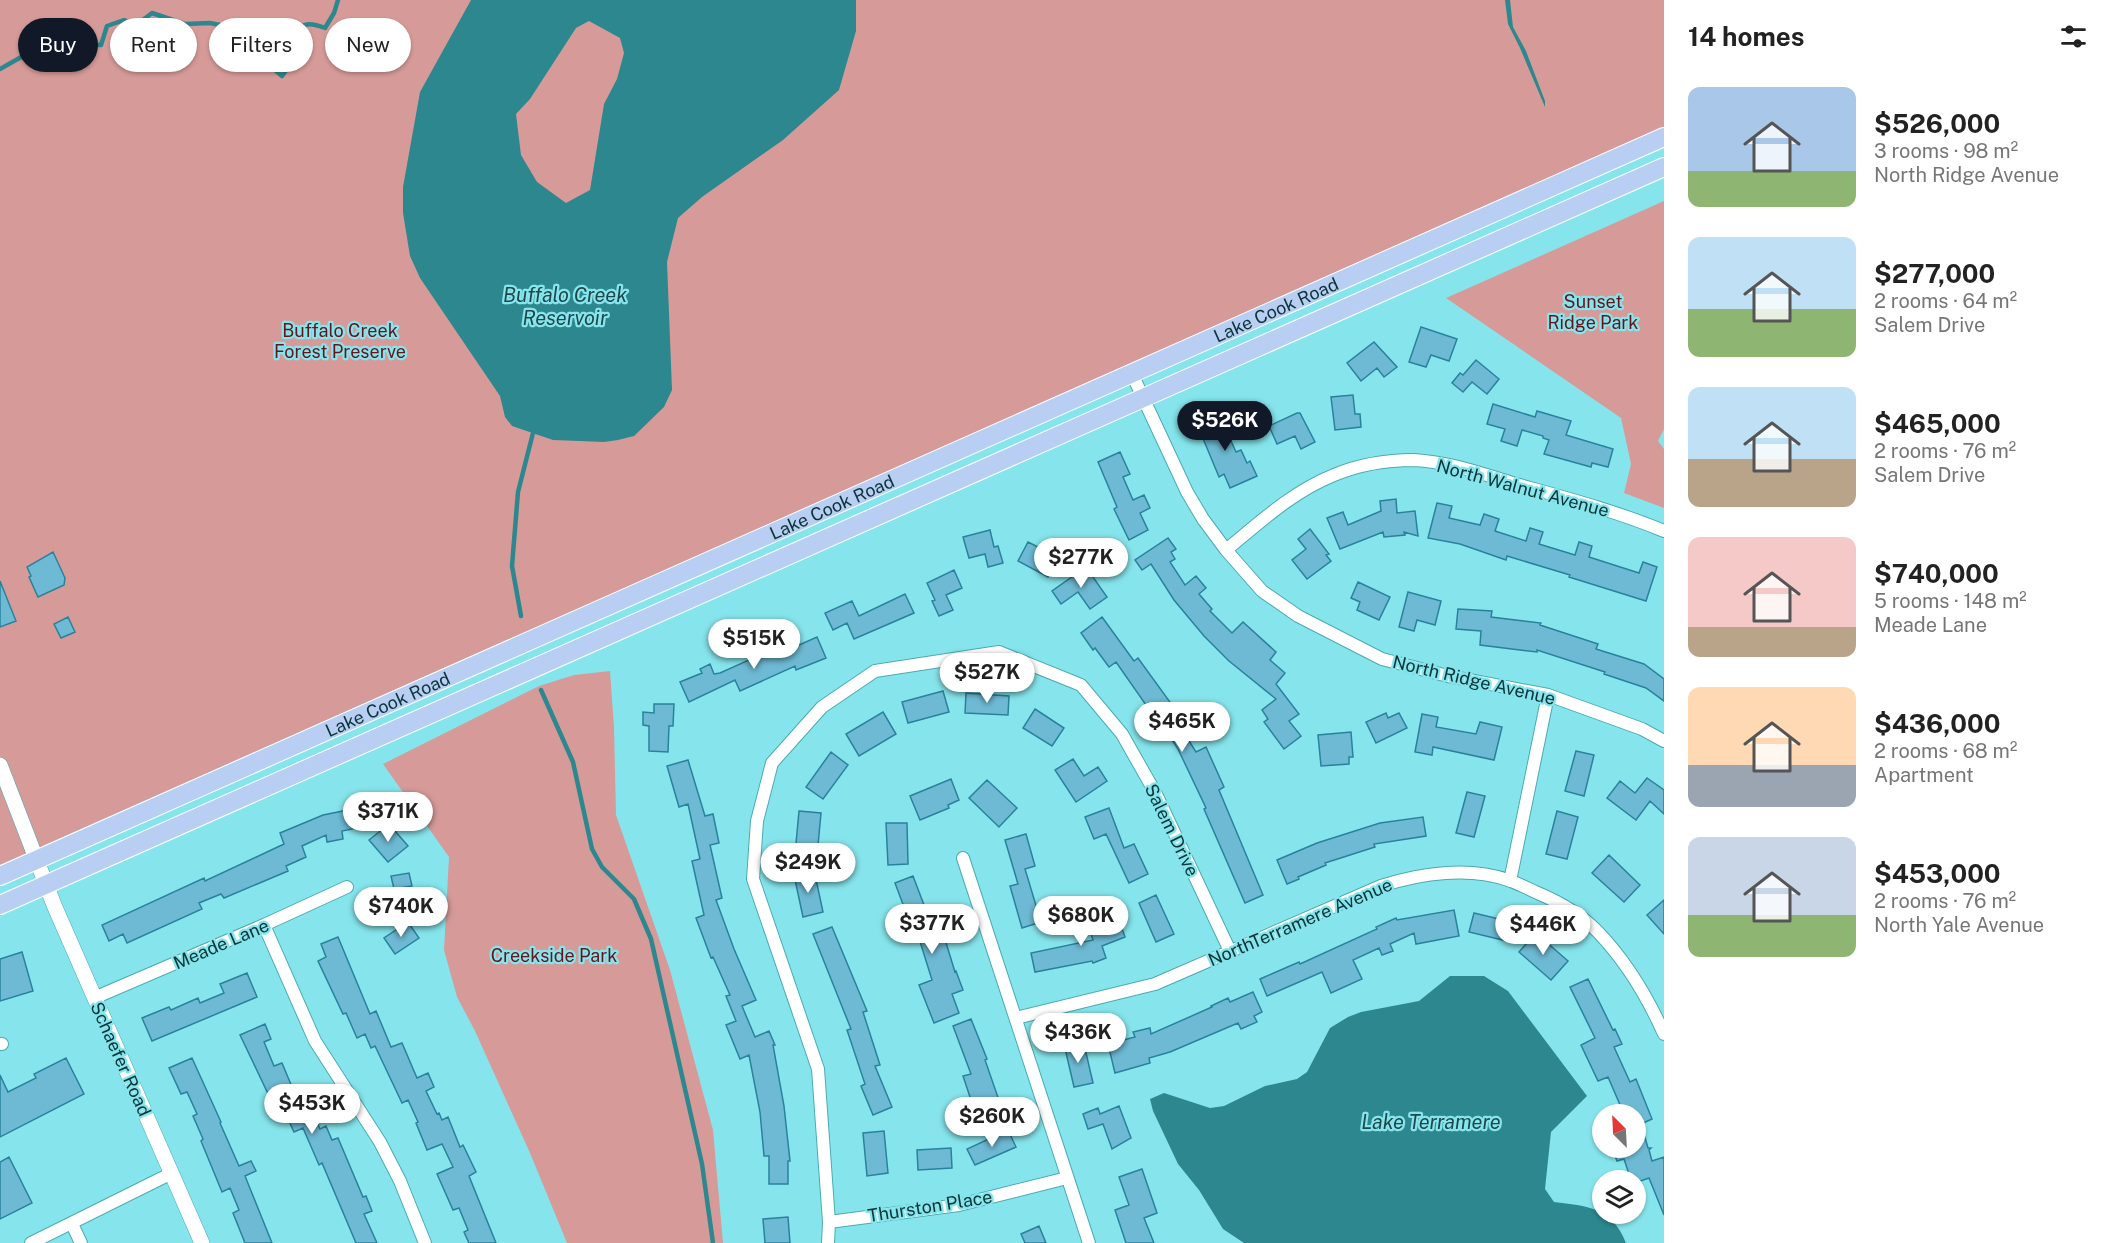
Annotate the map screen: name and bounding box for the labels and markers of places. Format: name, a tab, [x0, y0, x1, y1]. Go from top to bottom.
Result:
pin: $526K	[1183, 401, 1267, 452]
pin: $277K	[1039, 538, 1123, 589]
pin: $515K	[712, 619, 796, 670]
pin: $527K	[945, 653, 1029, 704]
pin: $465K	[1140, 702, 1224, 753]
pin: $371K	[346, 792, 430, 843]
pin: $249K	[766, 843, 850, 894]
pin: $740K	[359, 887, 443, 938]
pin: $680K	[1039, 896, 1123, 947]
pin: $377K	[890, 904, 974, 955]
pin: $446K	[1501, 905, 1585, 956]
pin: $436K	[1036, 1013, 1120, 1064]
pin: $453K	[270, 1084, 354, 1135]
pin: $260K	[950, 1097, 1034, 1148]

